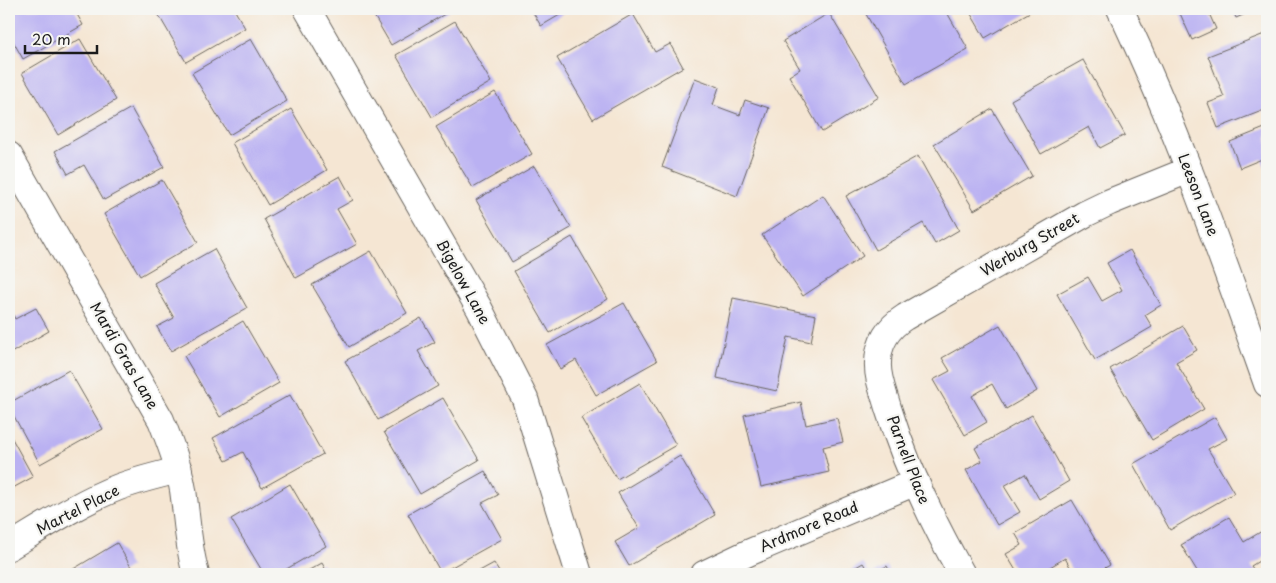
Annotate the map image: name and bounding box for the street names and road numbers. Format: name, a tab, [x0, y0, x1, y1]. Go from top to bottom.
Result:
street label: Leeson Lane	[1173, 150, 1226, 239]
street label: Werburg Street	[975, 206, 1083, 281]
street label: Bigelow Lane	[431, 234, 497, 328]
street label: Mardi Gras Lane	[85, 297, 165, 413]
street label: Parnell Place	[882, 412, 937, 507]
street label: Martel Place	[32, 478, 123, 539]
street label: Ardmore Road	[755, 494, 861, 557]

